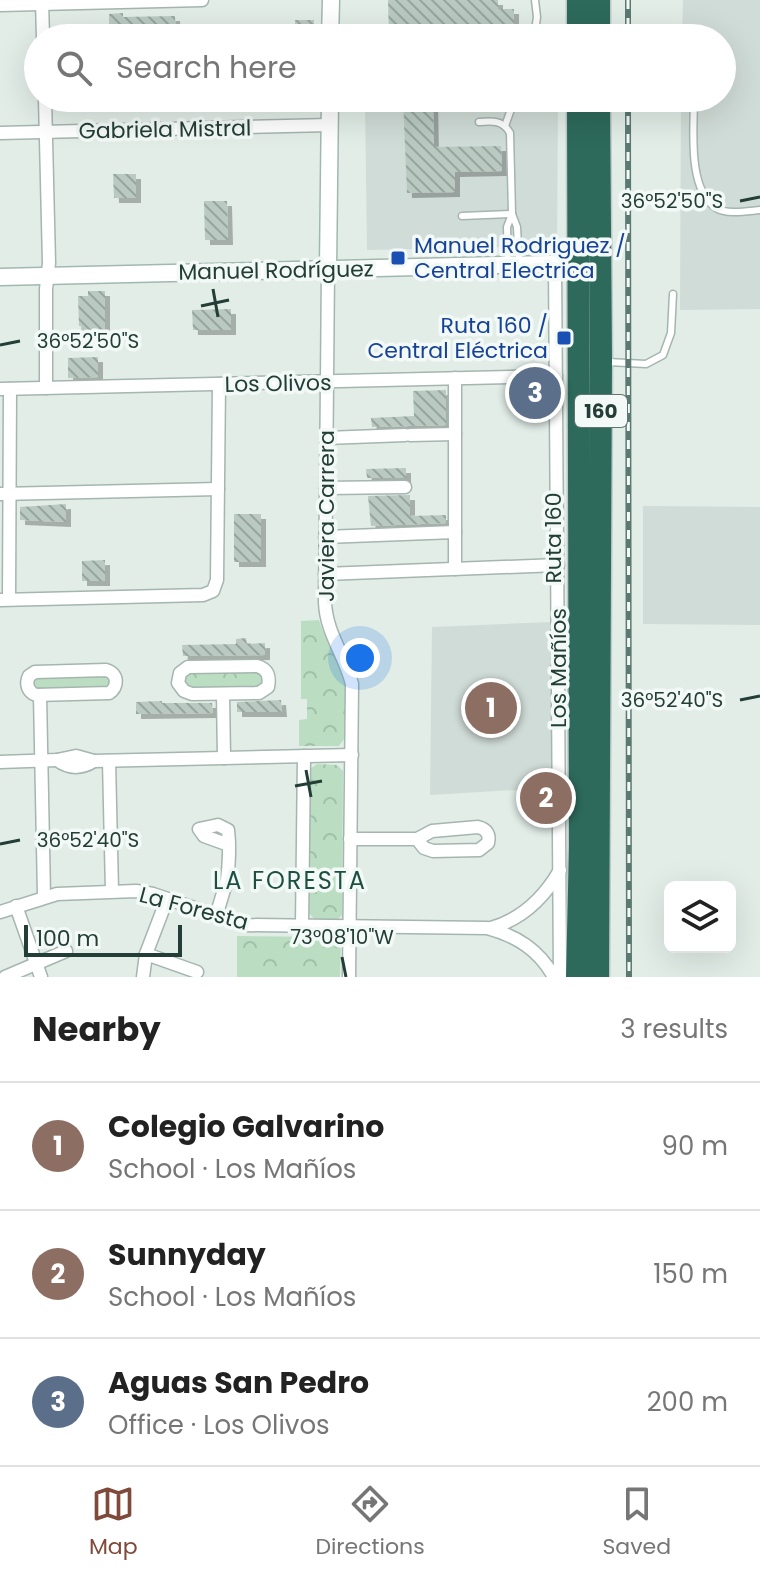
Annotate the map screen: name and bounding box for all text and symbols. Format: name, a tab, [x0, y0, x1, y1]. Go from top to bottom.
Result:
search box	[24, 24, 736, 112]
icon: search	[52, 46, 96, 90]
text: Search here	[116, 46, 297, 89]
street label: Gabriela Mistral	[78, 112, 252, 147]
text: 36°52'50"S	[621, 187, 723, 215]
place label: Manuel Rodriguez / Central Electrica	[414, 230, 626, 286]
marker: Manuel Rodriguez / Central Electrica	[389, 249, 407, 267]
street label: Manuel Rodríguez	[178, 253, 374, 288]
place label: Ruta 160 / Central Eléctrica	[367, 310, 548, 366]
text: 36°52'50"S	[37, 327, 139, 355]
marker: Ruta 160 / Central Eléctrica	[555, 329, 573, 347]
pin: 3	[509, 363, 561, 423]
street label: Los Olivos	[224, 367, 332, 400]
road number: 160	[575, 395, 627, 427]
street label: Javiera Carrera	[311, 430, 342, 602]
street label: Ruta 160	[538, 492, 569, 584]
street label: Los Mañíos	[543, 608, 574, 728]
your location	[340, 638, 380, 678]
pin: 1	[465, 678, 517, 738]
text: 36°52'40"S	[621, 686, 723, 714]
pin: 2	[520, 768, 572, 828]
text: 36°52'40"S	[37, 826, 139, 854]
district label: LA FORESTA	[213, 864, 367, 897]
street label: La Foresta	[136, 879, 252, 938]
map controls	[664, 881, 736, 953]
button: layers	[664, 881, 736, 953]
scale bar	[24, 921, 182, 957]
text: 100 m	[36, 923, 99, 954]
text: 73°08'10"W	[290, 923, 394, 951]
text: Nearby	[32, 1005, 161, 1053]
text: 3 results	[620, 1011, 728, 1047]
text: Colegio Galvarino	[108, 1105, 384, 1148]
text: 1	[53, 1128, 63, 1164]
text: 90 m	[662, 1128, 728, 1164]
text: School · Los Mañíos	[108, 1151, 356, 1187]
text: Sunnyday	[108, 1233, 266, 1276]
text: 2	[51, 1256, 65, 1292]
text: 150 m	[653, 1256, 728, 1292]
text: School · Los Mañíos	[108, 1279, 356, 1315]
text: Aguas San Pedro	[108, 1361, 369, 1404]
text: 3	[50, 1384, 66, 1420]
text: 200 m	[647, 1384, 728, 1420]
text: Office · Los Olivos	[108, 1407, 330, 1443]
tab: Map	[89, 1482, 138, 1563]
tab: Directions	[315, 1482, 425, 1563]
tab: Saved	[602, 1482, 671, 1563]

